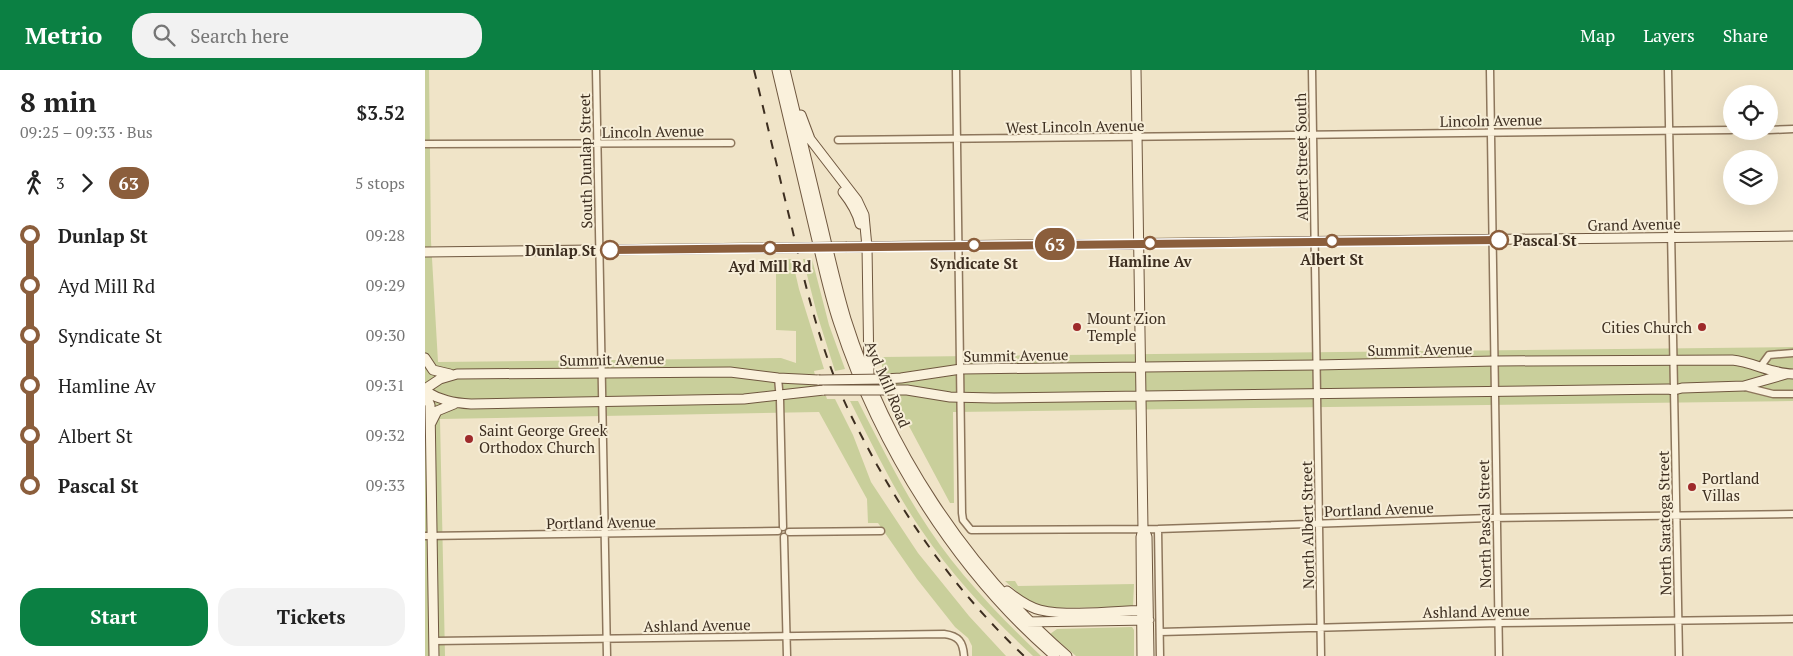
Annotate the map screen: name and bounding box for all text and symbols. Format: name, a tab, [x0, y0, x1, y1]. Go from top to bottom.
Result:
search box	[132, 13, 482, 58]
text: Metrio	[25, 19, 102, 51]
icon: search	[150, 21, 178, 49]
text: Search here	[190, 23, 289, 48]
text: Map	[1580, 23, 1615, 47]
text: Layers	[1643, 23, 1695, 47]
text: Share	[1723, 23, 1768, 47]
text: 8 min	[20, 83, 97, 120]
map controls	[1723, 85, 1778, 205]
button: locate	[1723, 85, 1778, 140]
street label: Albert Street South	[1290, 92, 1312, 221]
street label: South Dunlap Street	[574, 93, 596, 229]
text: $3.52	[356, 100, 405, 125]
street label: Lincoln Avenue	[1440, 109, 1542, 131]
street label: West Lincoln Avenue	[1005, 115, 1145, 137]
street label: Lincoln Avenue	[602, 120, 704, 142]
text: 09:25 – 09:33 · Bus	[20, 121, 153, 143]
button: layers	[1723, 150, 1778, 205]
icon: walk	[20, 169, 48, 197]
icon: forward	[73, 169, 101, 197]
text: 63	[119, 171, 139, 195]
text: 3	[56, 172, 65, 194]
text: 5 stops	[355, 172, 405, 194]
street label: Grand Avenue	[1587, 213, 1681, 235]
text: Dunlap St	[58, 223, 148, 248]
text: 09:28	[366, 224, 405, 246]
line badge: 63	[1033, 228, 1077, 260]
marker: Pascal St	[1489, 230, 1509, 250]
place label: Pascal St	[1513, 230, 1577, 250]
text: 63	[1045, 232, 1065, 256]
marker: Albert St	[1325, 234, 1339, 248]
marker: Hamline Av	[1143, 236, 1157, 250]
marker: Syndicate St	[967, 238, 981, 252]
place label: Dunlap St	[525, 240, 596, 260]
marker: Dunlap St	[600, 240, 620, 260]
marker: Ayd Mill Rd	[763, 241, 777, 255]
place label: Albert St	[1300, 249, 1364, 269]
place label: Hamline Av	[1108, 251, 1193, 271]
place label: Syndicate St	[930, 253, 1018, 273]
place label: Ayd Mill Rd	[728, 256, 812, 276]
text: Ayd Mill Rd	[58, 273, 155, 298]
text: 09:29	[366, 274, 405, 296]
place label: Mount Zion Temple	[1087, 308, 1166, 345]
place label: Cities Church	[1601, 317, 1692, 337]
marker: Mount Zion Temple	[1071, 321, 1083, 333]
marker: Cities Church	[1696, 321, 1708, 333]
text: Syndicate St	[58, 323, 162, 348]
text: 09:30	[366, 324, 405, 346]
street label: Ayd Mill Road	[861, 338, 915, 430]
street label: Summit Avenue	[1367, 338, 1473, 360]
street label: Summit Avenue	[963, 344, 1069, 366]
street label: Summit Avenue	[559, 348, 665, 370]
text: Hamline Av	[58, 373, 156, 398]
text: 09:31	[366, 374, 405, 396]
place label: Saint George Greek Orthodox Church	[479, 420, 607, 457]
text: Albert St	[58, 423, 133, 448]
text: 09:32	[366, 424, 405, 446]
marker: Saint George Greek Orthodox Church	[463, 433, 475, 445]
street label: North Saratoga Street	[1653, 450, 1675, 596]
street label: North Pascal Street	[1473, 459, 1495, 589]
street label: North Albert Street	[1296, 460, 1318, 589]
place label: Portland Villas	[1702, 468, 1759, 505]
text: Pascal St	[58, 473, 139, 498]
text: 09:33	[366, 474, 405, 496]
marker: Portland Villas	[1686, 481, 1698, 493]
street label: Portland Avenue	[1324, 497, 1434, 521]
street label: Portland Avenue	[546, 511, 656, 533]
button: Start	[20, 588, 208, 646]
button: Tickets	[218, 588, 405, 646]
street label: Ashland Avenue	[1422, 600, 1530, 622]
street label: Ashland Avenue	[643, 614, 751, 636]

